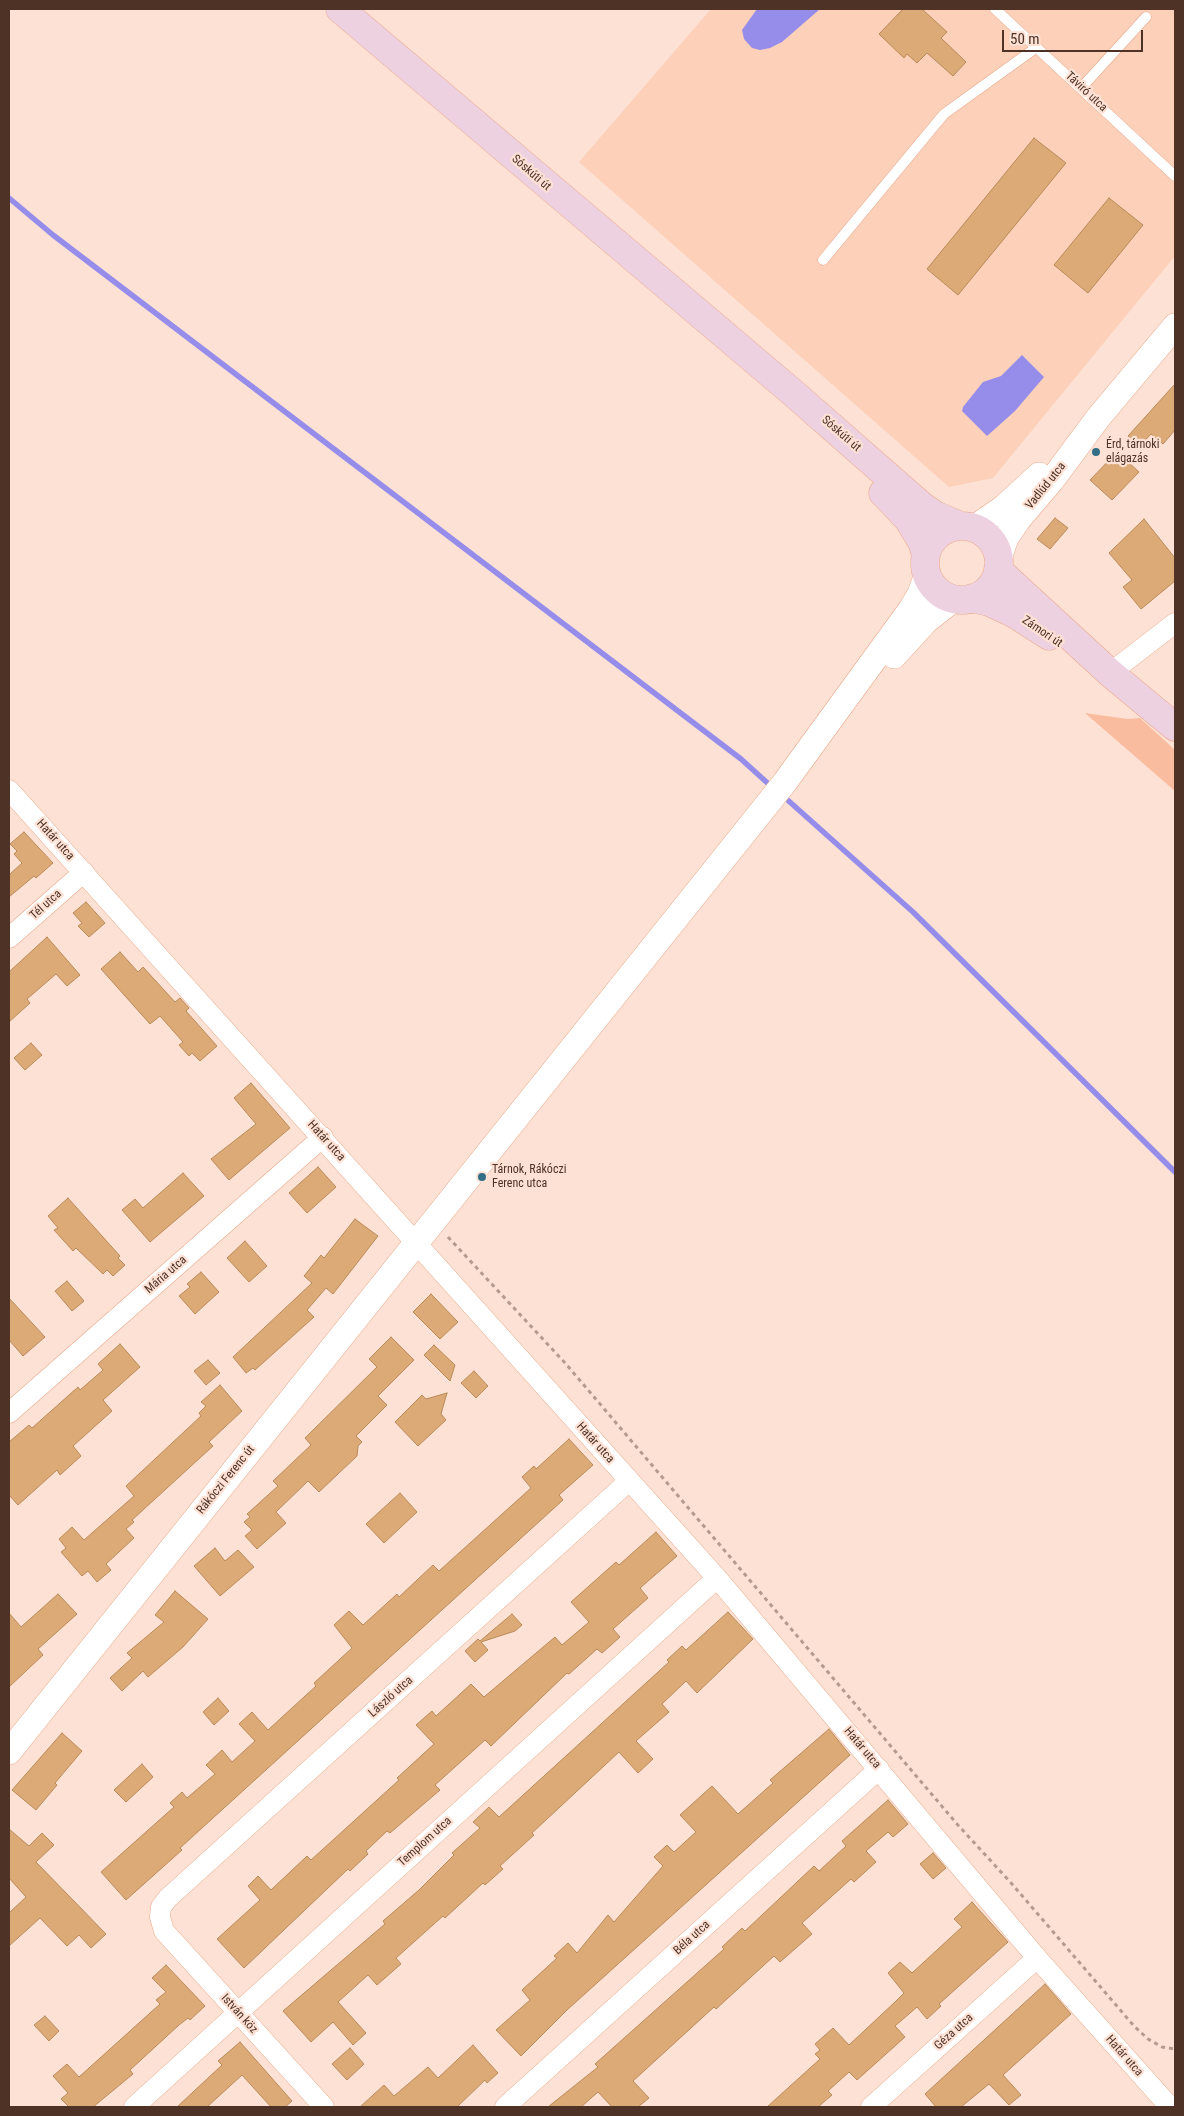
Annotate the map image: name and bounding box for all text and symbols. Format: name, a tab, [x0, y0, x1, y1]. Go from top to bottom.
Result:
scale bar	[1004, 20, 1145, 52]
text: 50 m	[1010, 30, 1040, 48]
street label: Táviró utca	[1062, 69, 1110, 115]
street label: Sóskúti út	[508, 152, 554, 194]
street label: Sóskúti út	[818, 413, 864, 455]
place label: Érd, tárnoki elágazás	[1106, 438, 1160, 466]
marker: Érd, tárnoki elágazás	[1090, 446, 1102, 458]
street label: Vadlúd utca	[1023, 460, 1069, 512]
street label: Zámori út	[1019, 613, 1065, 651]
street label: Határ utca	[33, 817, 77, 863]
street label: Tél utca	[27, 887, 65, 923]
street label: Határ utca	[304, 1118, 348, 1164]
place label: Tárnok, Rákóczi Ferenc utca	[492, 1163, 566, 1191]
marker: Tárnok, Rákóczi Ferenc utca	[476, 1171, 488, 1183]
street label: Mária utca	[142, 1253, 190, 1297]
street label: Határ utca	[573, 1420, 617, 1466]
street label: Rákóczi Ferenc út	[194, 1443, 258, 1517]
street label: László utca	[366, 1673, 416, 1721]
street label: Határ utca	[841, 1724, 883, 1772]
street label: Templom utca	[395, 1814, 455, 1870]
street label: Béla utca	[671, 1918, 713, 1958]
street label: István köz	[218, 1991, 260, 2037]
street label: Géza utca	[932, 2011, 976, 2053]
street label: Határ utca	[1102, 2033, 1146, 2079]

